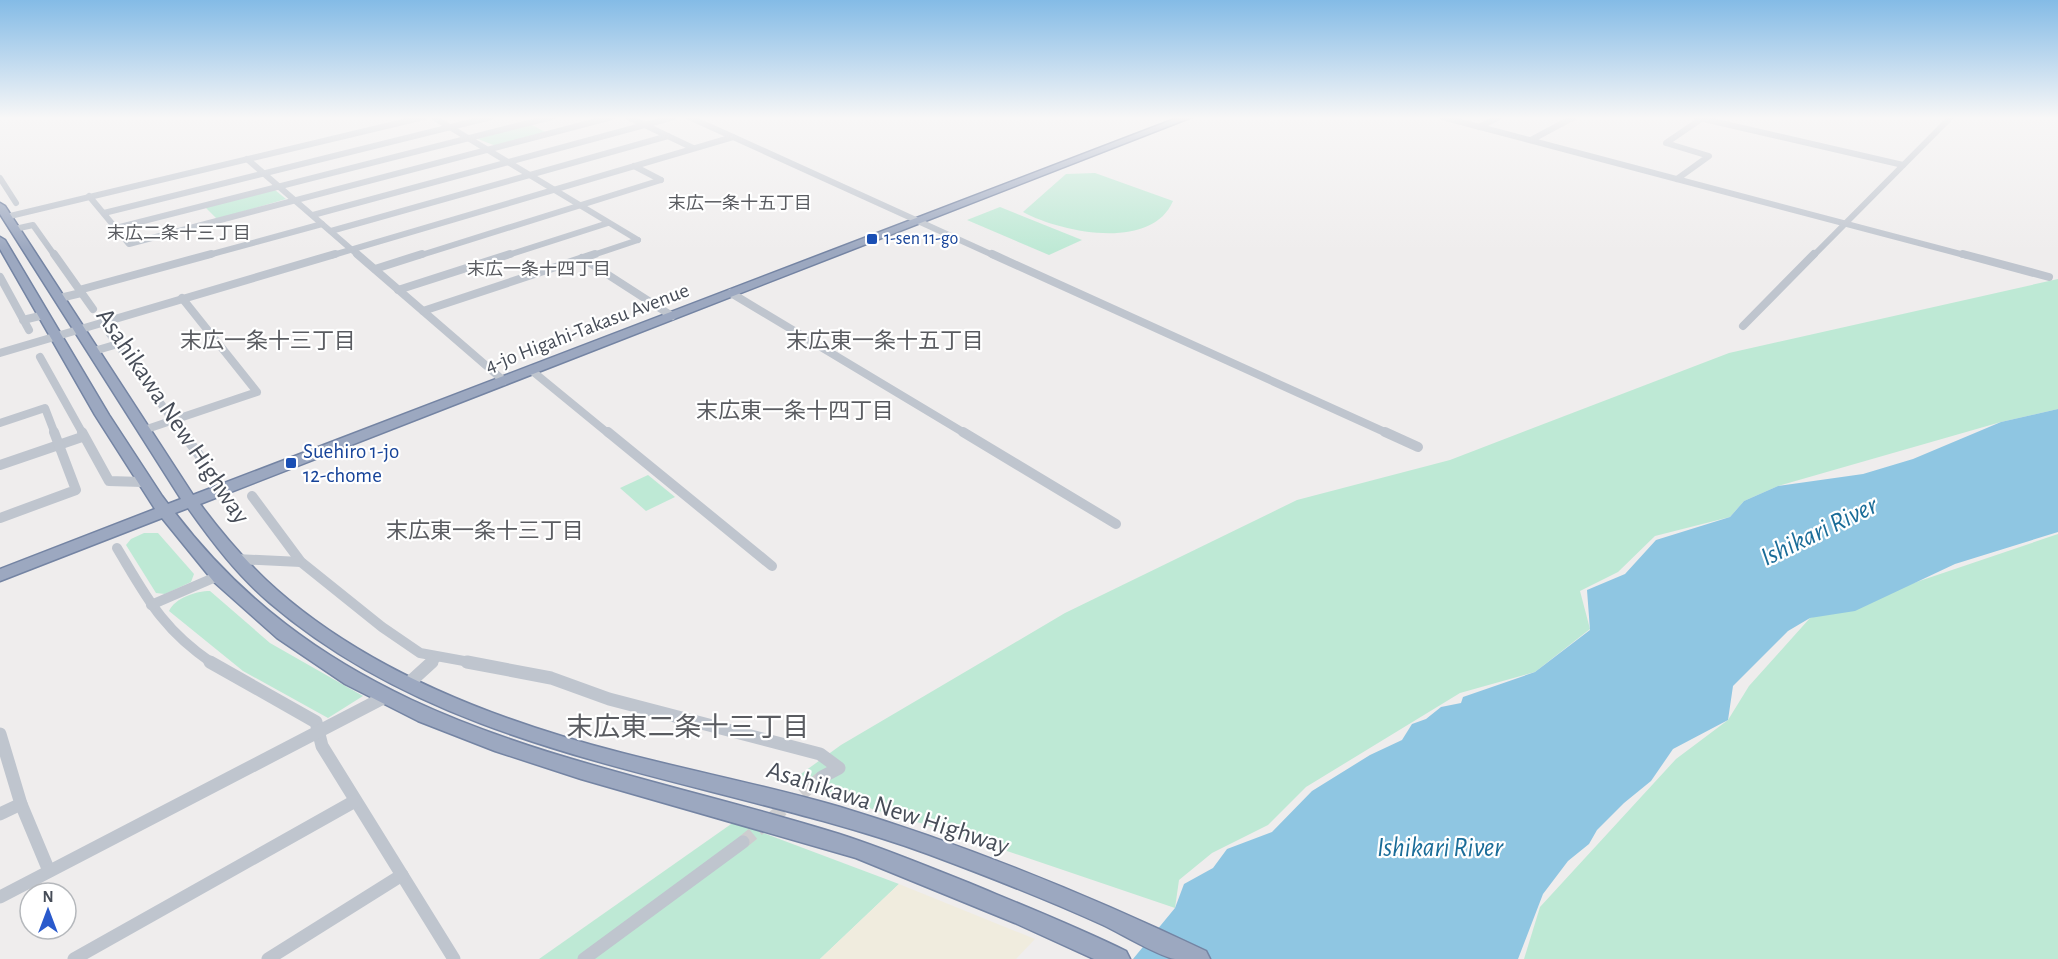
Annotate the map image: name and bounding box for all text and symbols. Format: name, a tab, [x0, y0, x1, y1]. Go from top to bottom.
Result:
district label: 末広一条十五丁目	[668, 194, 812, 213]
district label: 末広二条十三丁目	[107, 224, 251, 243]
place label: 1-sen 11-go	[884, 230, 959, 248]
marker: 1-sen 11-go	[865, 232, 879, 246]
district label: 末広一条十四丁目	[467, 260, 611, 279]
street label: 4-jo Higahi-Takasu Avenue	[482, 279, 692, 377]
street label: Asahikawa New Highway	[91, 304, 255, 528]
district label: 末広一条十三丁目	[180, 329, 356, 352]
district label: 末広東一条十五丁目	[786, 329, 984, 352]
district label: 末広東一条十四丁目	[696, 399, 894, 422]
place label: Suehiro 1-jo 12-chome	[303, 441, 399, 486]
marker: Suehiro 1-jo 12-chome	[284, 456, 298, 470]
water label: Ishikari River	[1756, 491, 1883, 571]
district label: 末広東一条十三丁目	[386, 519, 584, 542]
district label: 末広東二条十三丁目	[567, 713, 810, 741]
street label: Asahikawa New Highway	[763, 756, 1013, 860]
water label: Ishikari River	[1377, 834, 1504, 861]
north arrow	[18, 881, 78, 941]
text: N	[42, 889, 54, 905]

